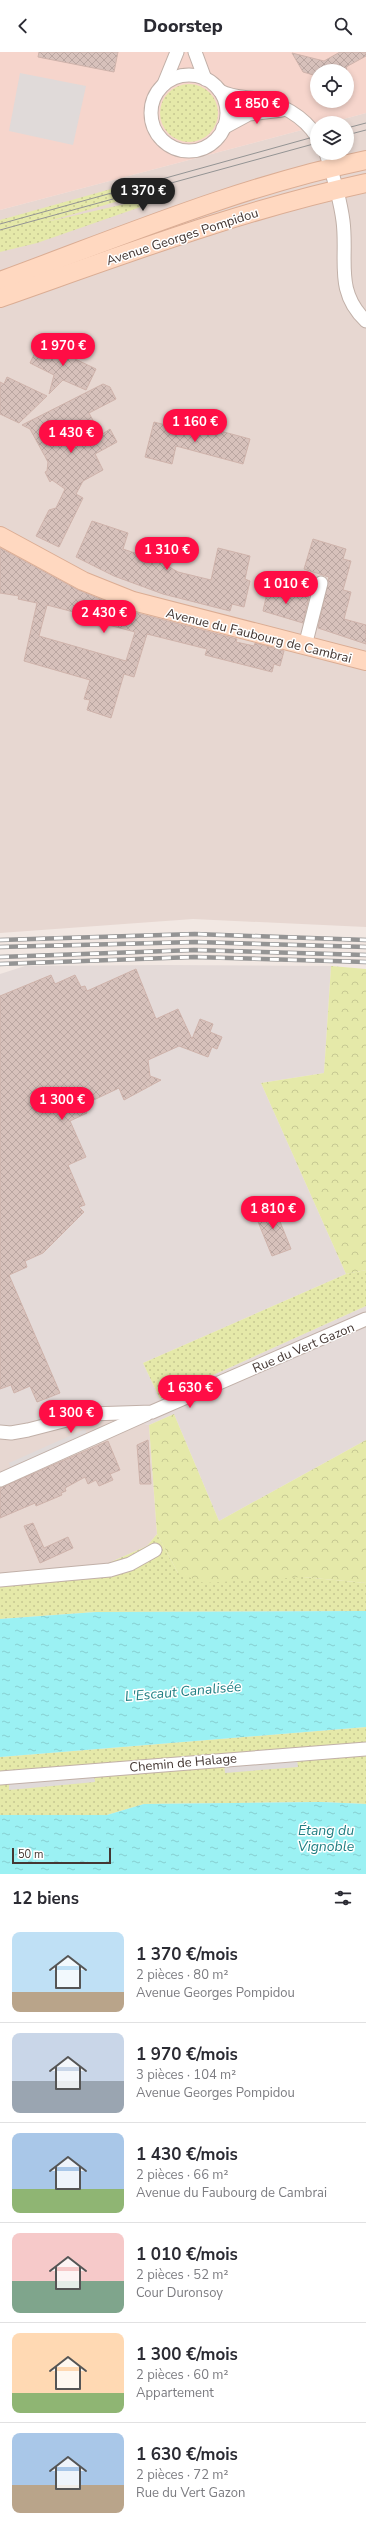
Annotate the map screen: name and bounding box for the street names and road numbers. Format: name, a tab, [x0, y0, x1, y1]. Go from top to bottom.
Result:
street label: Avenue Georges Pompidou	[104, 204, 261, 270]
street label: Avenue du Faubourg de Cambrai	[164, 604, 354, 668]
street label: Rue du Vert Gazon	[250, 1318, 357, 1378]
street label: Chemin de Halage	[129, 1749, 238, 1777]

